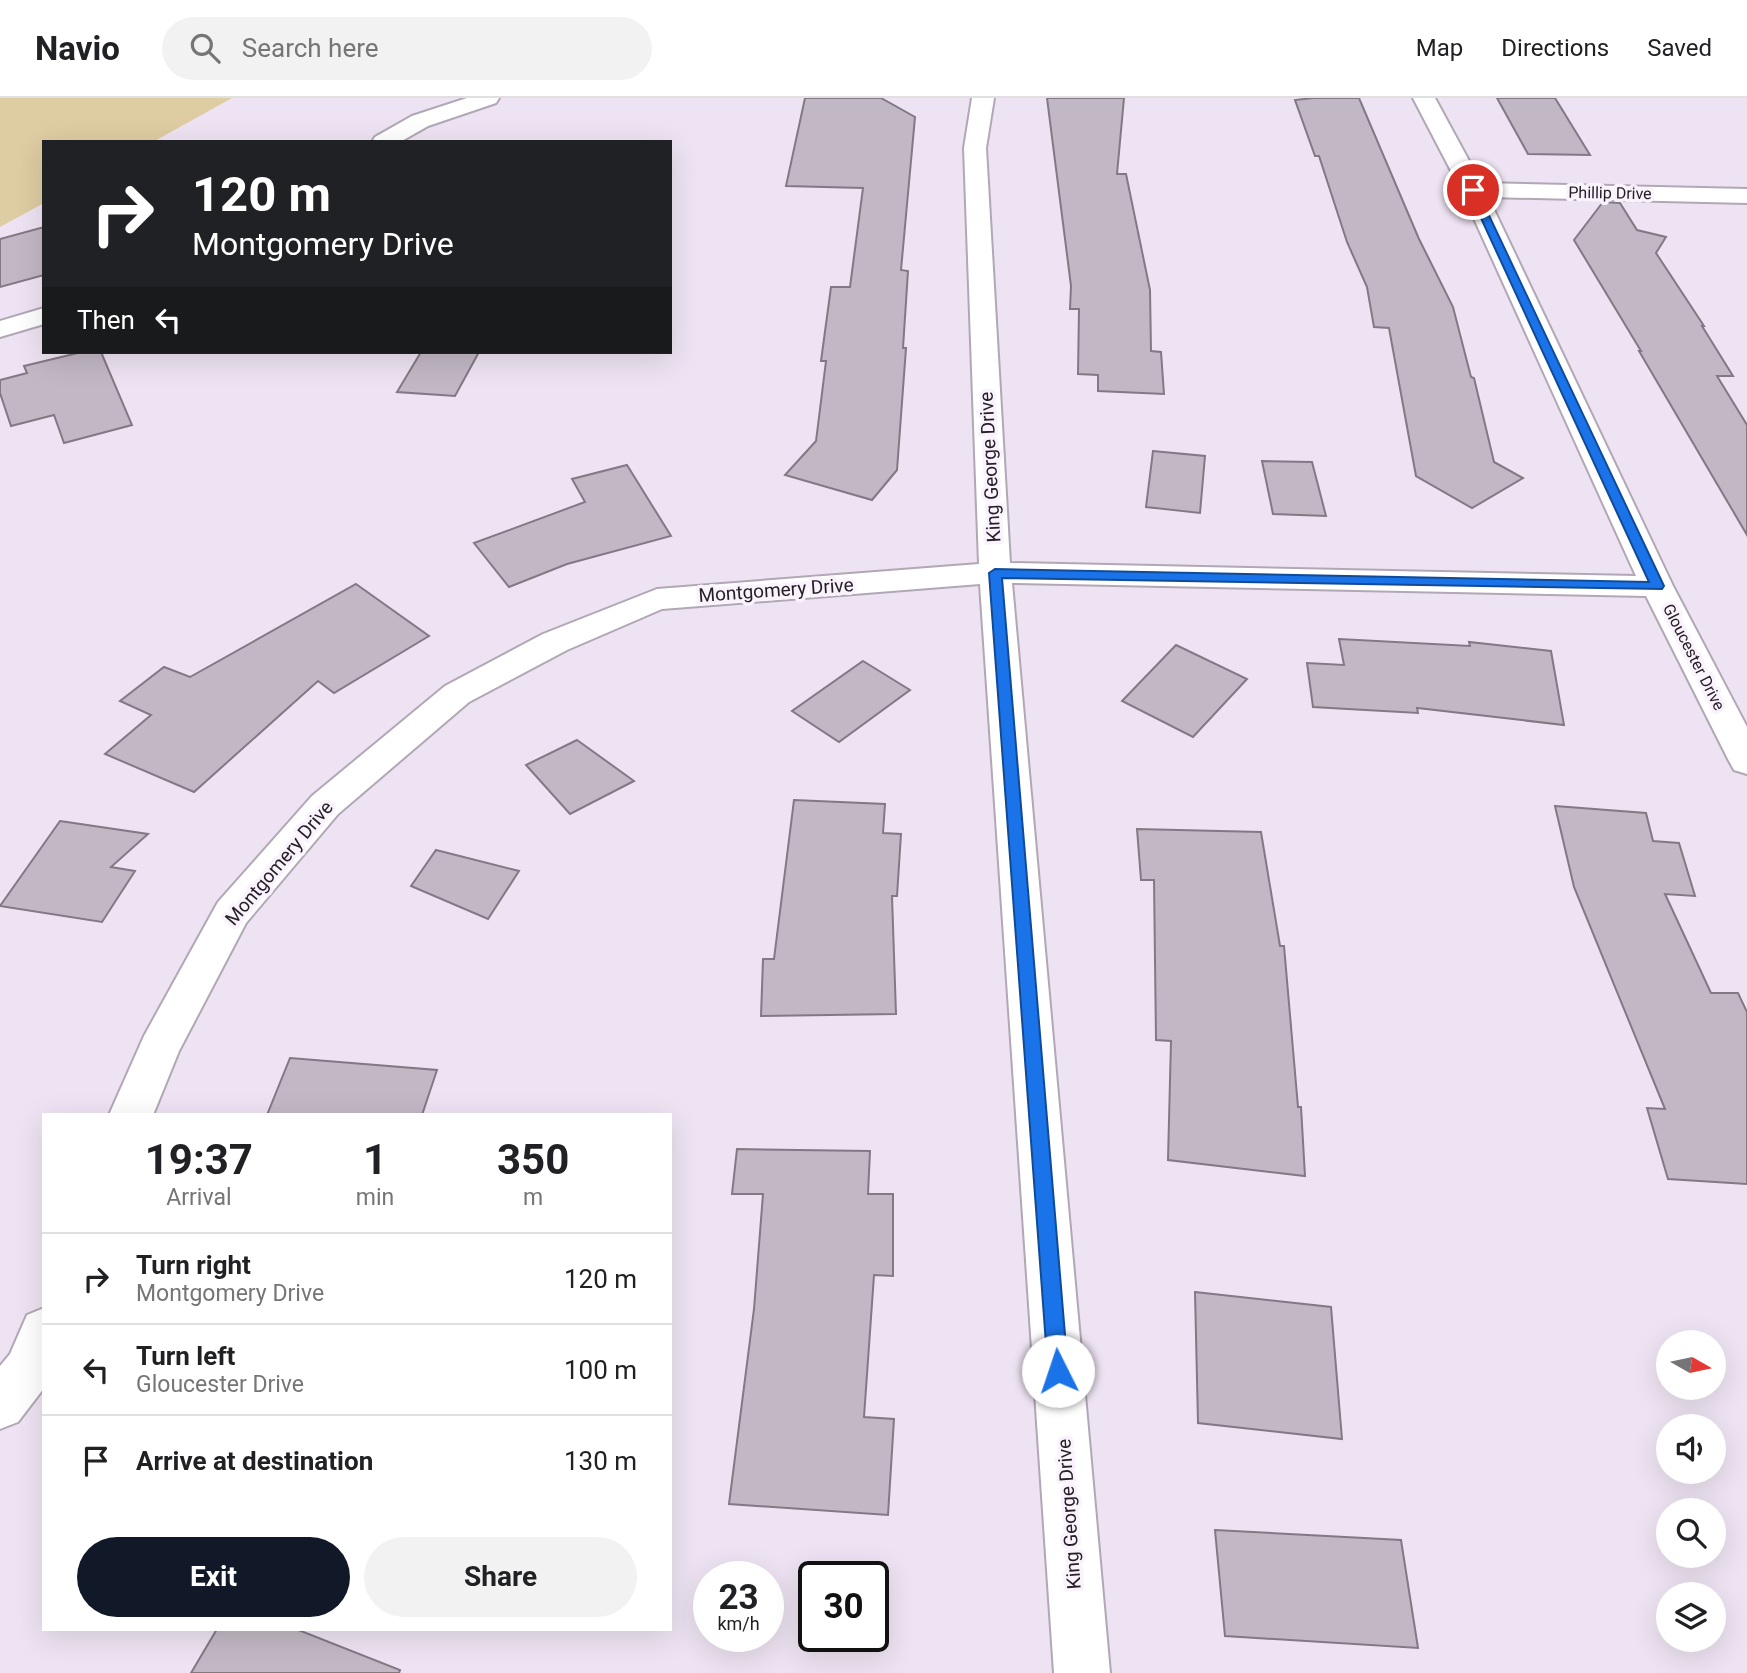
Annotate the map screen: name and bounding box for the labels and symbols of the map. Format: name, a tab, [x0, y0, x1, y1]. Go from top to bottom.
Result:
pin	[1443, 160, 1503, 220]
street label: Phillip Drive	[1568, 183, 1652, 203]
street label: King George Drive	[975, 391, 1005, 543]
street label: Montgomery Drive	[698, 573, 854, 607]
street label: Gloucester Drive	[1659, 601, 1729, 713]
street label: Montgomery Drive	[220, 796, 338, 930]
north arrow	[1656, 1330, 1726, 1400]
position arrow	[1021, 1334, 1095, 1408]
street label: King George Drive	[1052, 1438, 1086, 1590]
speed limit sign: 30	[798, 1561, 889, 1652]

